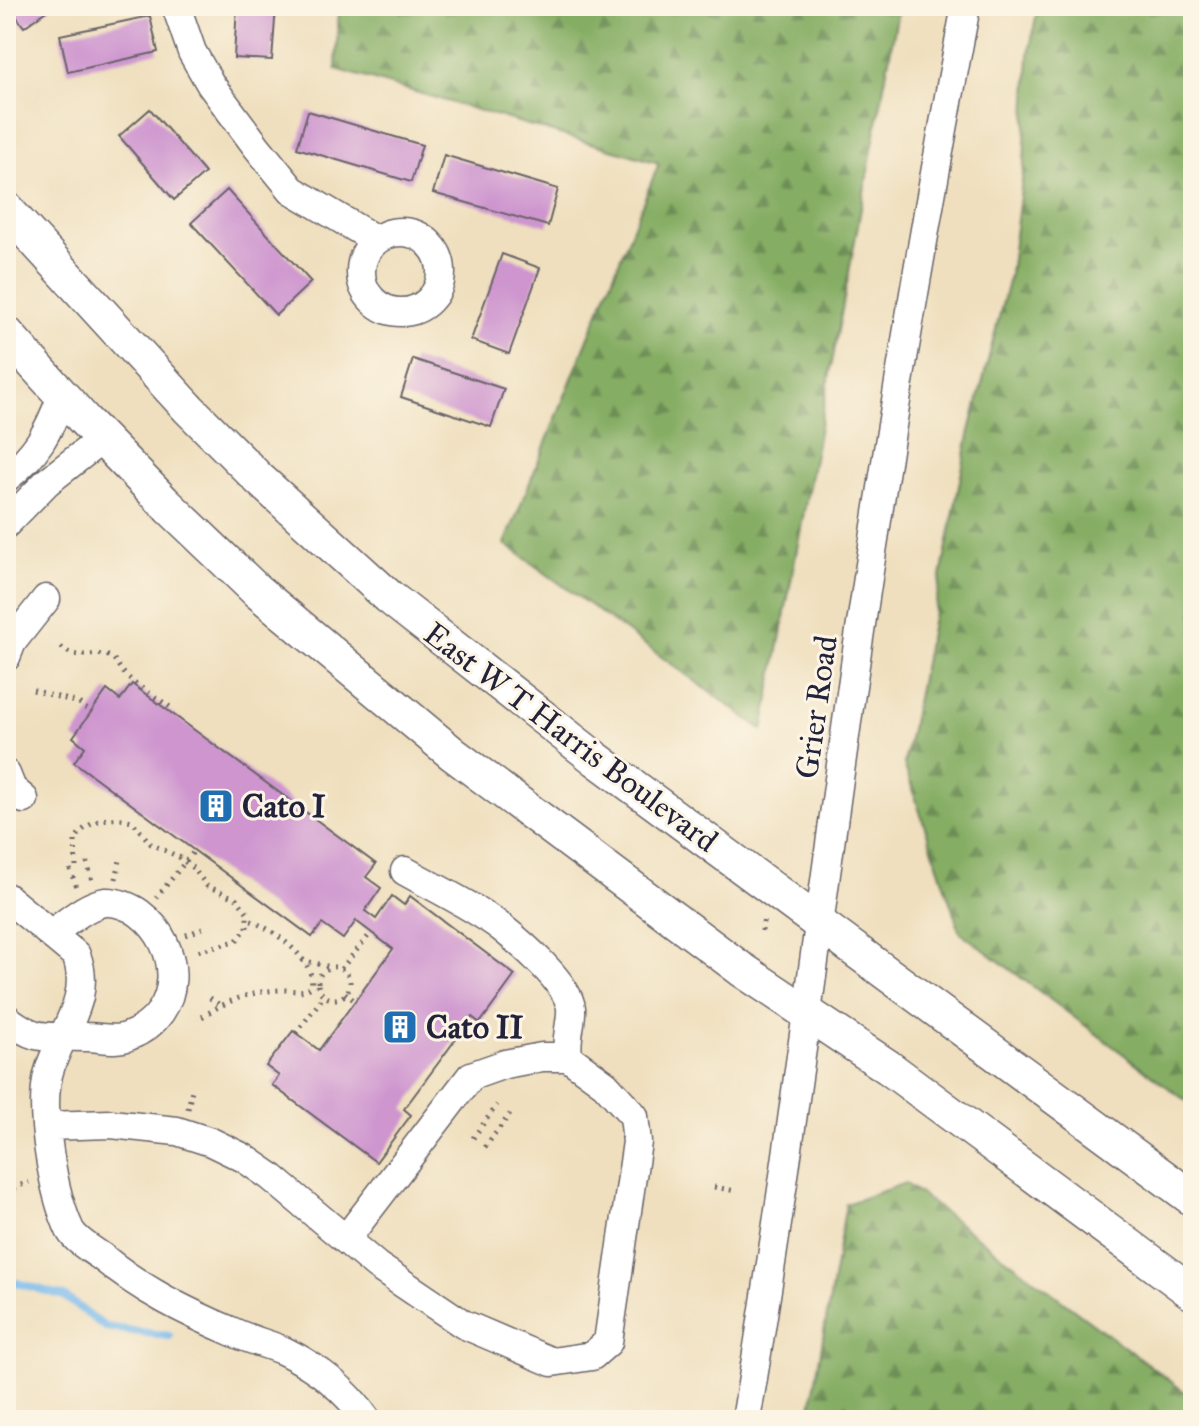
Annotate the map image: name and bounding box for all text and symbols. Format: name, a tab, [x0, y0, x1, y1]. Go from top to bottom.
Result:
street label: East W T Harris Boulevard	[416, 614, 725, 861]
street label: Grier Road	[787, 633, 846, 781]
building icon: Cato I	[197, 787, 235, 825]
place label: Cato I	[242, 787, 326, 826]
building icon: Cato II	[381, 1008, 419, 1046]
place label: Cato II	[426, 1008, 524, 1047]

